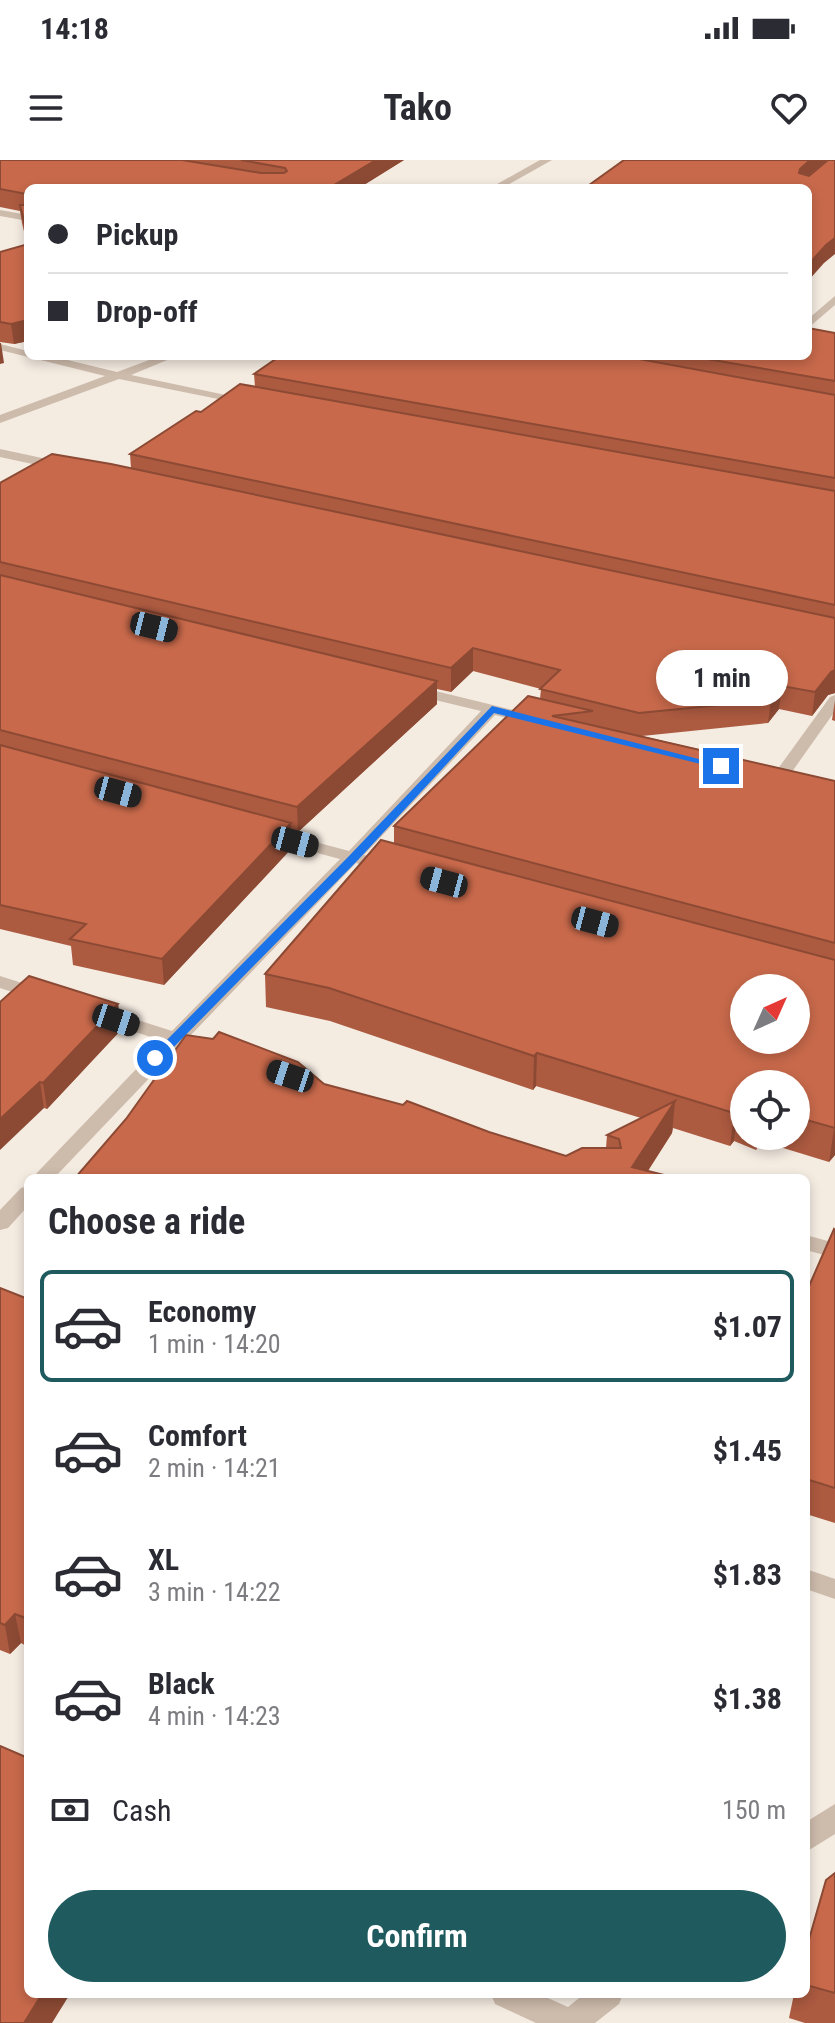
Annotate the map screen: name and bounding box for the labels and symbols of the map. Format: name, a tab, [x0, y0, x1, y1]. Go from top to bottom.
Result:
car	[128, 610, 180, 644]
callout: 1 min	[655, 650, 787, 706]
route end	[703, 748, 739, 784]
car	[92, 774, 144, 810]
car	[269, 824, 321, 860]
car	[418, 864, 470, 900]
car	[569, 904, 621, 940]
north arrow	[730, 974, 810, 1054]
car	[89, 1001, 143, 1039]
route start	[137, 1040, 173, 1076]
car	[263, 1057, 317, 1095]

